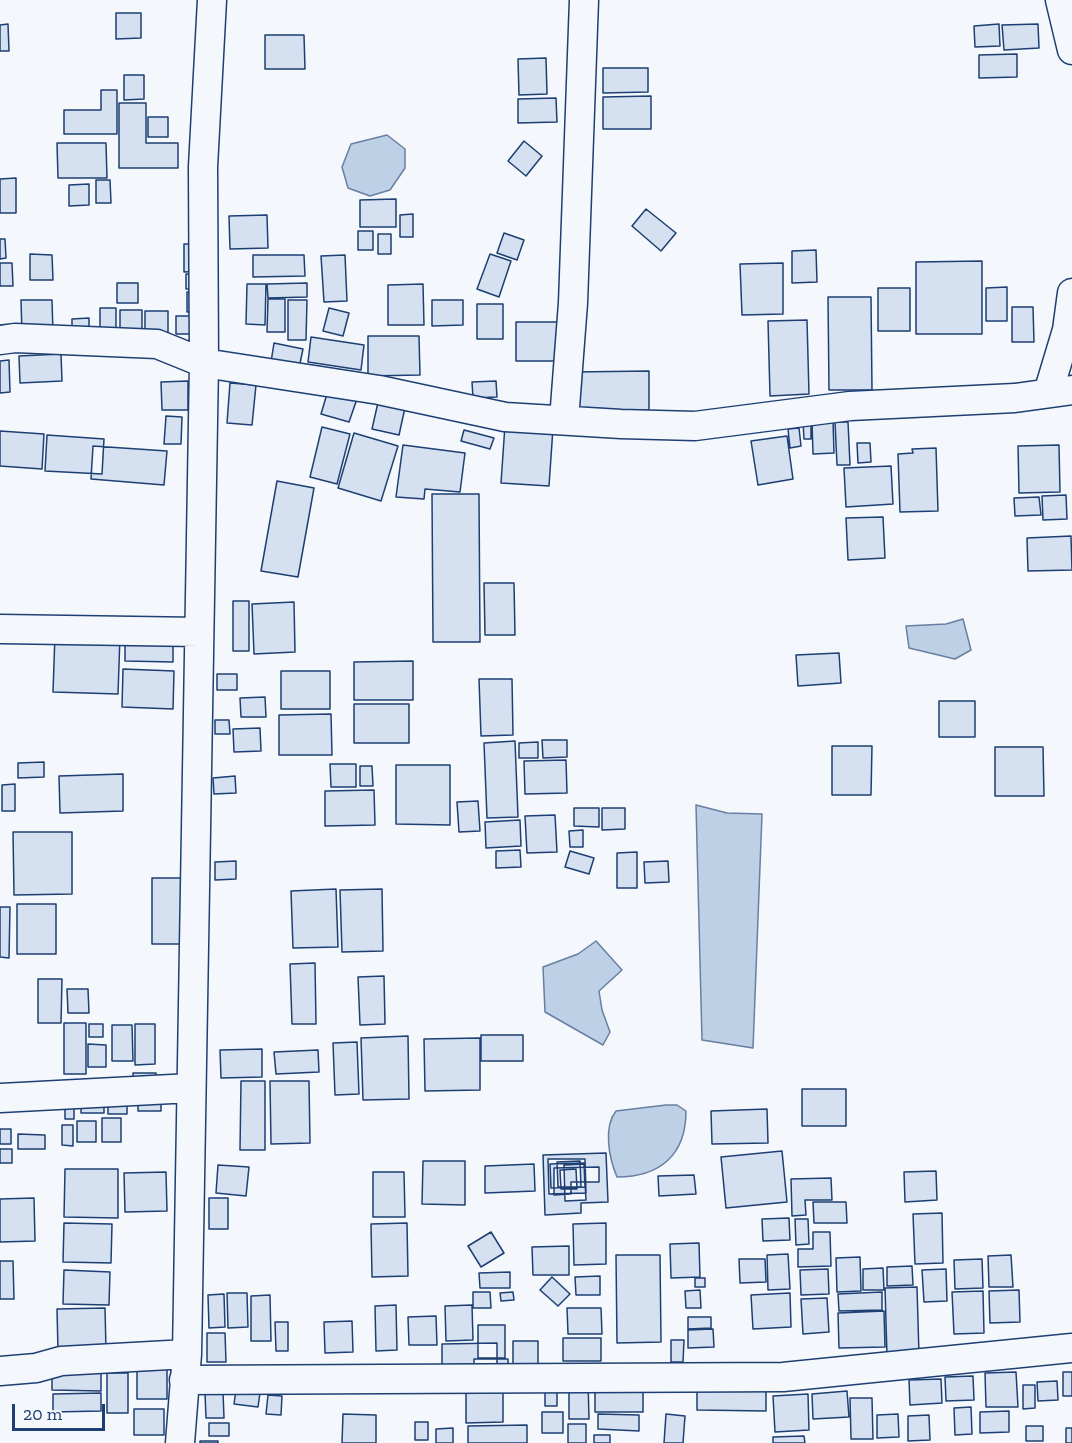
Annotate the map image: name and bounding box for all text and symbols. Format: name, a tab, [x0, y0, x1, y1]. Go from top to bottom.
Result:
scale bar	[15, 1392, 108, 1430]
text: 20 m	[23, 1403, 62, 1425]

